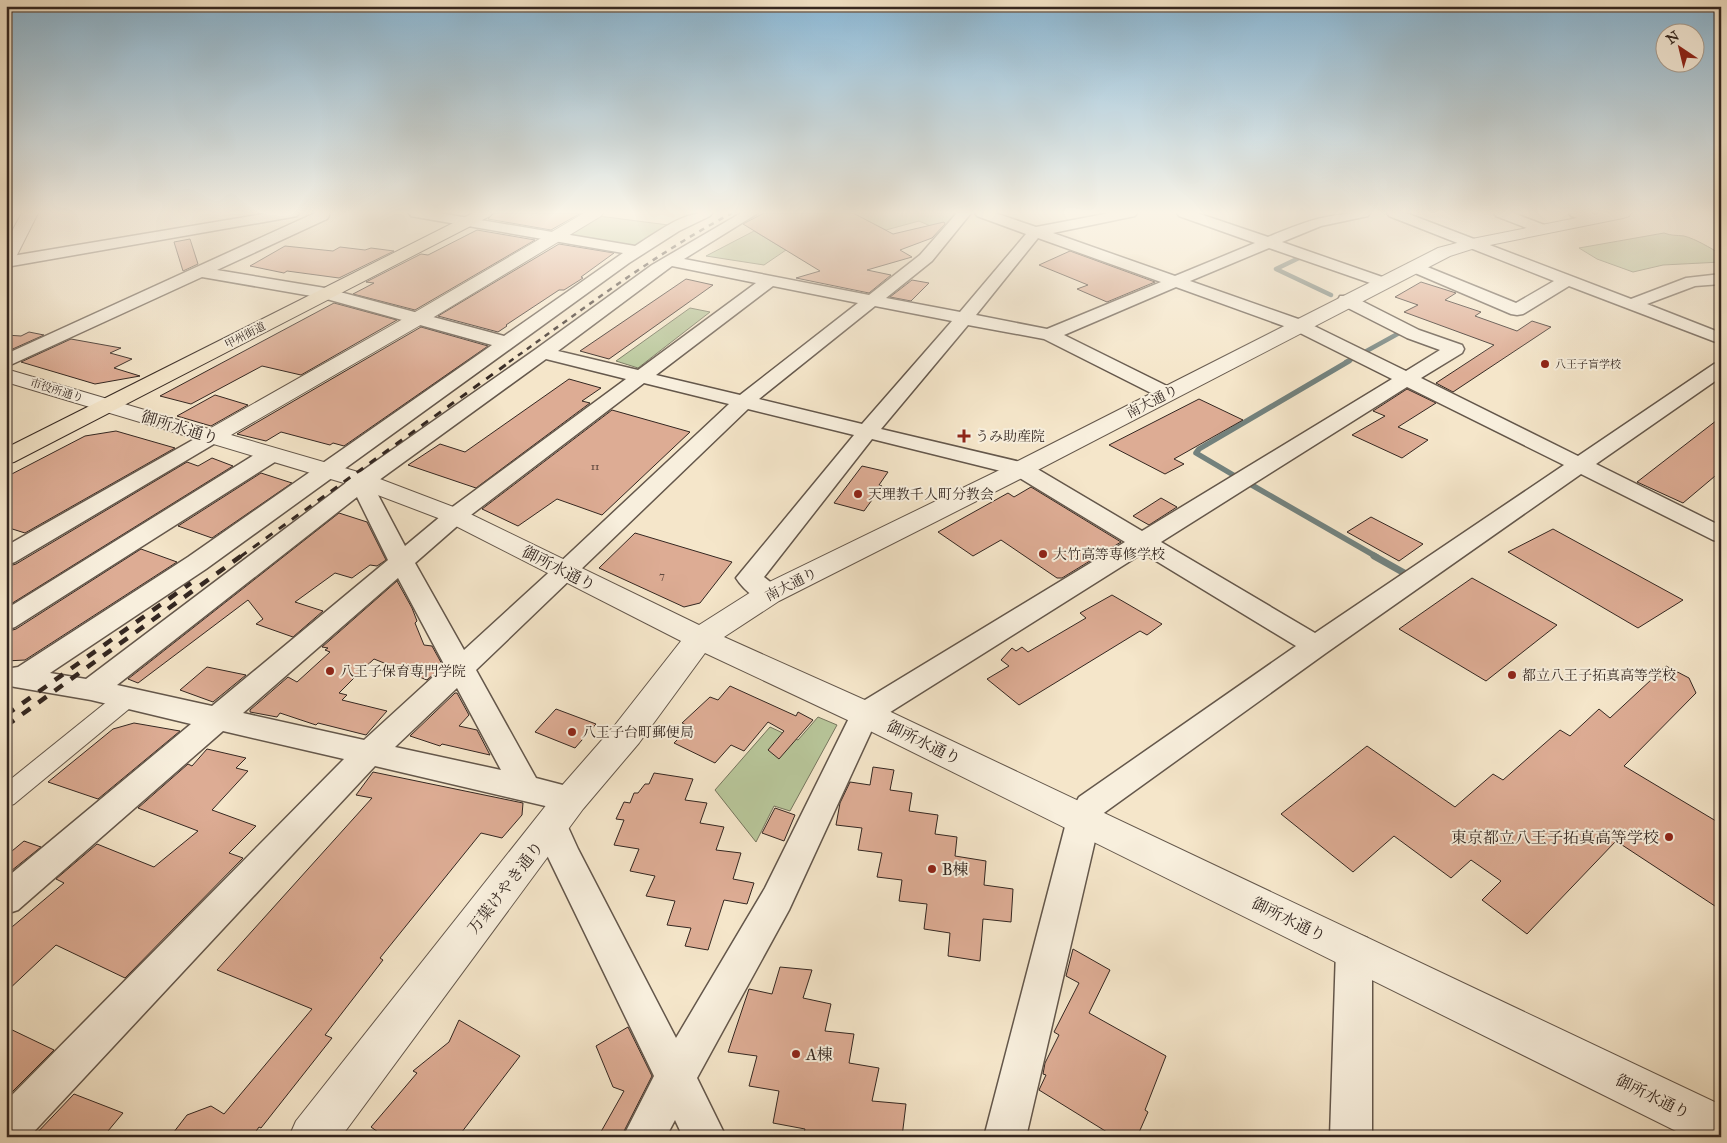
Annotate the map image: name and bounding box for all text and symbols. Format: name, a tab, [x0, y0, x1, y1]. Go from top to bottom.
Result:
north arrow	[1654, 22, 1704, 72]
text: N	[1663, 27, 1683, 48]
street label: 甲州街道	[223, 320, 268, 351]
marker: 八王子盲学校	[1539, 358, 1551, 370]
place label: 八王子盲学校	[1555, 358, 1621, 371]
street label: 市役所通り	[29, 376, 85, 405]
street label: 南大通り	[1123, 381, 1181, 422]
street label: 御所水通り	[139, 407, 221, 448]
place label: うみ助産院	[975, 428, 1045, 445]
marker: うみ助産院	[957, 429, 971, 443]
house number: 11	[591, 460, 599, 473]
place label: 天理教千人町分教会	[868, 486, 994, 503]
marker: 天理教千人町分教会	[852, 488, 864, 500]
street label: 御所水通り	[519, 542, 599, 595]
place label: 大竹高等専修学校	[1053, 546, 1165, 563]
marker: 大竹高等専修学校	[1037, 548, 1049, 560]
street label: 南大通り	[762, 564, 820, 605]
house number: 7	[659, 569, 665, 582]
place label: 八王子保育専門学院	[340, 663, 466, 680]
marker: 八王子保育専門学院	[324, 665, 336, 677]
place label: 都立八王子拓真高等学校	[1522, 667, 1676, 684]
marker: 都立八王子拓真高等学校	[1506, 669, 1518, 681]
street label: 御所水通り	[884, 716, 964, 769]
place label: 八王子台町郵便局	[582, 724, 694, 741]
marker: 八王子台町郵便局	[566, 726, 578, 738]
place label: 東京都立八王子拓真高等学校	[1451, 828, 1659, 847]
marker: 東京都立八王子拓真高等学校	[1663, 831, 1675, 843]
street label: 万葉けやき通り	[463, 837, 547, 937]
place label: B棟	[942, 860, 969, 879]
marker: B棟	[926, 863, 938, 875]
street label: 御所水通り	[1249, 893, 1329, 946]
place label: A棟	[805, 1045, 833, 1064]
marker: A棟	[790, 1048, 802, 1060]
street label: 御所水通り	[1613, 1070, 1693, 1123]

